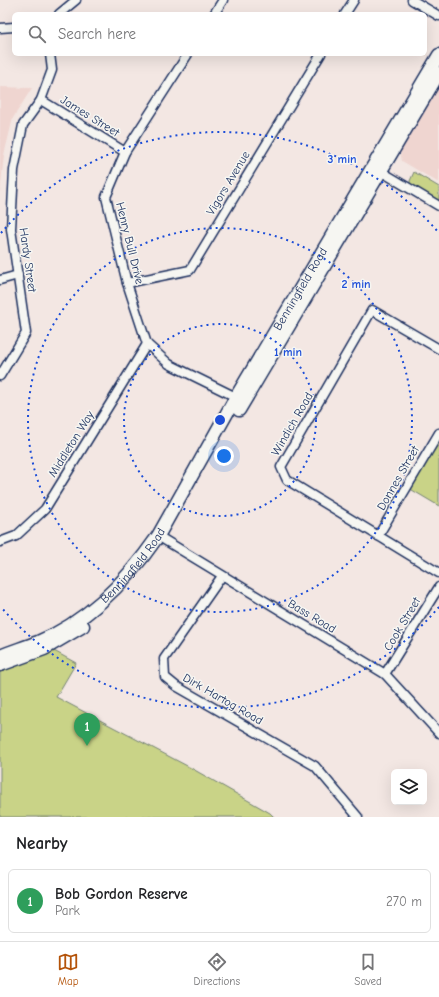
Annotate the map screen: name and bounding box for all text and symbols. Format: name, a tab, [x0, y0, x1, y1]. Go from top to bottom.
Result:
search box	[12, 12, 427, 56]
icon: search	[26, 23, 48, 45]
text: Search here	[58, 25, 136, 43]
street label: James Street	[58, 92, 122, 140]
street label: Vigors Avenue	[203, 148, 253, 218]
text: 3 min	[327, 152, 357, 166]
street label: Henry Bull Drive	[113, 200, 147, 286]
street label: Hardy Street	[17, 227, 40, 294]
street label: Benningfield Road	[270, 245, 330, 333]
text: 2 min	[341, 277, 371, 291]
text: 1 min	[274, 345, 302, 359]
street label: Windich Road	[268, 390, 316, 458]
street label: Middleton Way	[45, 408, 97, 480]
centre of rings	[213, 413, 227, 427]
street label: Donnes Street	[374, 443, 422, 513]
your location	[214, 446, 234, 466]
street label: Benningfield Road	[98, 526, 168, 606]
street label: Cook Street	[381, 594, 424, 653]
street label: Bass Road	[285, 596, 339, 636]
street label: Dirk Hartog Road	[180, 670, 266, 728]
pin: 1	[74, 713, 100, 746]
map controls	[391, 769, 427, 805]
button: layers	[391, 769, 427, 805]
text: Nearby	[16, 834, 67, 853]
text: Bob Gordon Reserve	[55, 885, 188, 903]
text: 1	[27, 894, 33, 909]
text: 270 m	[386, 894, 422, 909]
text: Park	[55, 903, 80, 918]
tab: Map	[57, 951, 79, 988]
tab: Directions	[193, 951, 240, 988]
tab: Saved	[354, 951, 382, 988]

